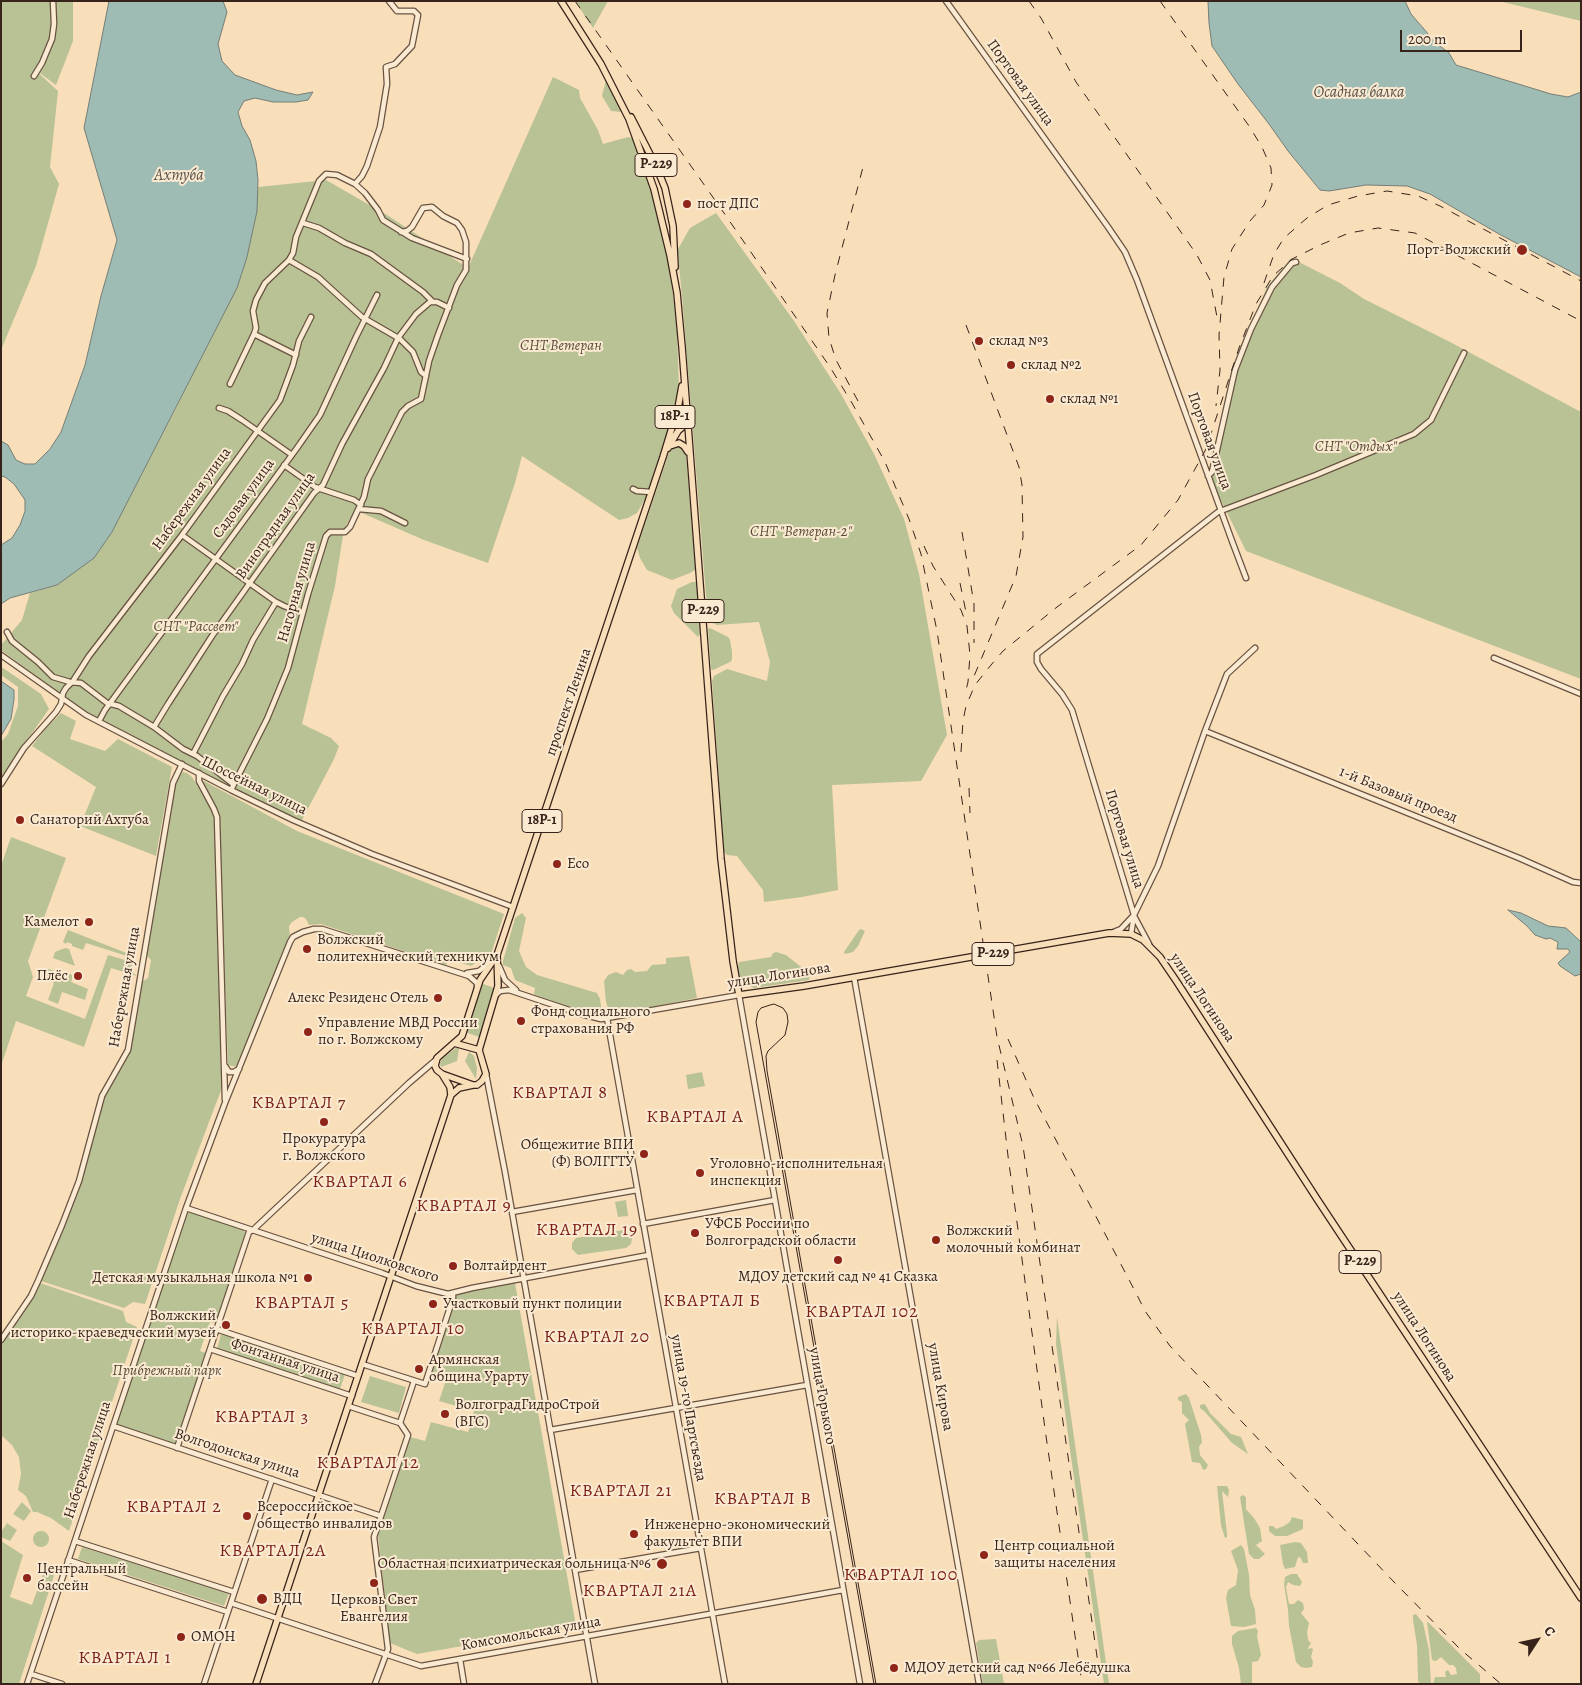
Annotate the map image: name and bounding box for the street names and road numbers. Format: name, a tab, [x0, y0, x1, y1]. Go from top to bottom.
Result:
street label: Портовая улица	[983, 36, 1057, 130]
road number: Р-229	[635, 154, 677, 176]
street label: Портовая улица	[1183, 390, 1235, 492]
road number: 18Р-1	[655, 406, 695, 428]
street label: Набережная улица	[149, 444, 235, 554]
street label: Садовая улица	[209, 456, 279, 542]
street label: Виноградная улица	[232, 469, 320, 583]
street label: Нагорная улица	[274, 540, 320, 644]
road number: Р-229	[682, 600, 724, 622]
street label: проспект Ленина	[542, 646, 596, 758]
street label: Шоссейная улица	[198, 753, 310, 819]
street label: 1-й Базовый проезд	[1336, 763, 1460, 827]
street label: Портовая улица	[1100, 787, 1148, 891]
road number: 18Р-1	[522, 809, 562, 832]
street label: Набережная улица	[106, 925, 144, 1049]
road number: Р-229	[972, 942, 1014, 966]
street label: улица Логинова	[1166, 950, 1238, 1046]
street label: улица Логинова	[726, 959, 832, 993]
street label: улица Циолковского	[309, 1229, 441, 1287]
road number: Р-229	[1339, 1250, 1381, 1274]
street label: улица Логинова	[1388, 1289, 1460, 1385]
street label: улица 19-го Партсъезда	[666, 1333, 710, 1483]
street label: Фонтанная улица	[228, 1335, 342, 1387]
street label: улица Кирова	[923, 1342, 957, 1432]
street label: улица Горького	[805, 1346, 839, 1446]
street label: Набережная улица	[61, 1399, 115, 1521]
street label: Волгодонская улица	[172, 1425, 302, 1483]
street label: Комсомольская улица	[460, 1613, 602, 1655]

